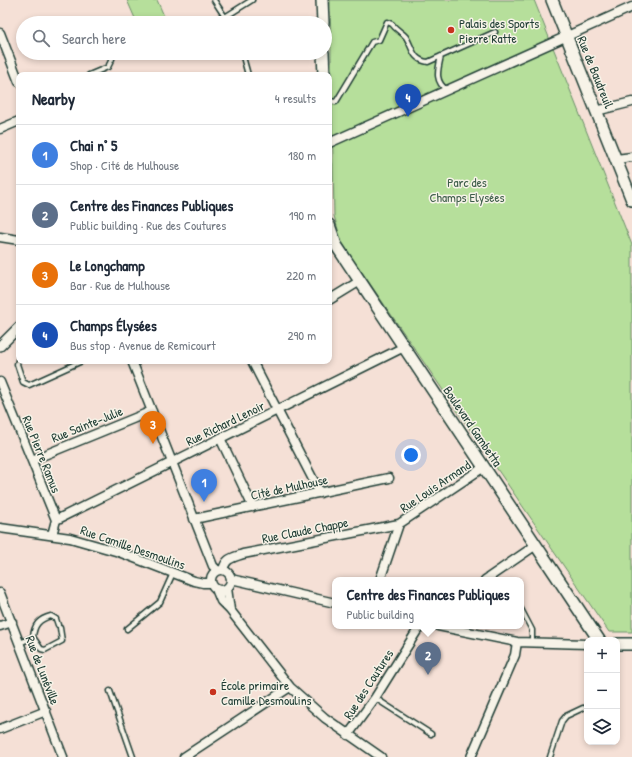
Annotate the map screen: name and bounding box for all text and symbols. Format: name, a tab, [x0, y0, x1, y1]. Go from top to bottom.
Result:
place label: Palais des Sports Pierre Ratte	[459, 14, 539, 47]
search box	[16, 16, 332, 60]
marker: Palais des Sports Pierre Ratte	[446, 25, 456, 35]
icon: search	[30, 27, 52, 49]
text: Search here	[62, 28, 126, 49]
street label: Rue de Baudreuil	[573, 33, 619, 111]
pin: 4	[395, 84, 421, 117]
text: Nearby	[32, 87, 75, 110]
text: 4 results	[275, 89, 316, 107]
text: Chai n° 5	[70, 135, 117, 156]
text: 1	[43, 146, 47, 164]
text: 180 m	[288, 146, 316, 164]
text: Shop · Cité de Mulhouse	[70, 156, 179, 174]
park label: Parc des Champs Elysées	[429, 173, 505, 206]
text: Centre des Finances Publiques	[70, 195, 233, 216]
text: 2	[42, 206, 48, 224]
text: 190 m	[289, 206, 316, 224]
text: Public building · Rue des Coutures	[70, 216, 226, 234]
text: Le Longchamp	[70, 255, 145, 276]
text: 3	[42, 266, 48, 284]
text: 220 m	[286, 266, 316, 284]
text: Bar · Rue de Mulhouse	[70, 276, 170, 294]
text: Champs Élysées	[70, 315, 157, 336]
text: 4	[43, 326, 47, 344]
text: 290 m	[287, 326, 316, 344]
text: Bus stop · Avenue de Remicourt	[70, 336, 216, 354]
street label: Boulevard Gambetta	[439, 382, 507, 470]
street label: Rue Richard Lenoir	[182, 396, 268, 450]
street label: Rue Sainte-Julie	[49, 401, 125, 447]
pin: 3	[140, 411, 166, 444]
street label: Rue Pierre Ramus	[18, 413, 66, 495]
your location	[401, 445, 421, 465]
street label: Rue Louis Armand	[396, 456, 474, 516]
pin: 1	[191, 469, 217, 502]
street label: Cité de Mulhouse	[249, 470, 329, 504]
street label: Rue Claude Chappe	[260, 513, 350, 547]
street label: Rue Camille Desmoulins	[78, 521, 188, 573]
popup	[332, 577, 524, 629]
text: Centre des Finances Publiques	[346, 584, 510, 605]
text: Public building	[346, 605, 414, 623]
street label: Rue de Lunéville	[22, 633, 64, 707]
map controls	[584, 637, 620, 745]
button: +	[584, 637, 620, 673]
pin: 2	[415, 642, 441, 675]
street label: Rue des Coutures	[339, 646, 397, 722]
button: −	[584, 673, 620, 709]
place label: École primaire Camille Desmoulins	[221, 676, 312, 709]
marker: École primaire Camille Desmoulins	[208, 687, 218, 697]
button: layers	[584, 709, 620, 745]

